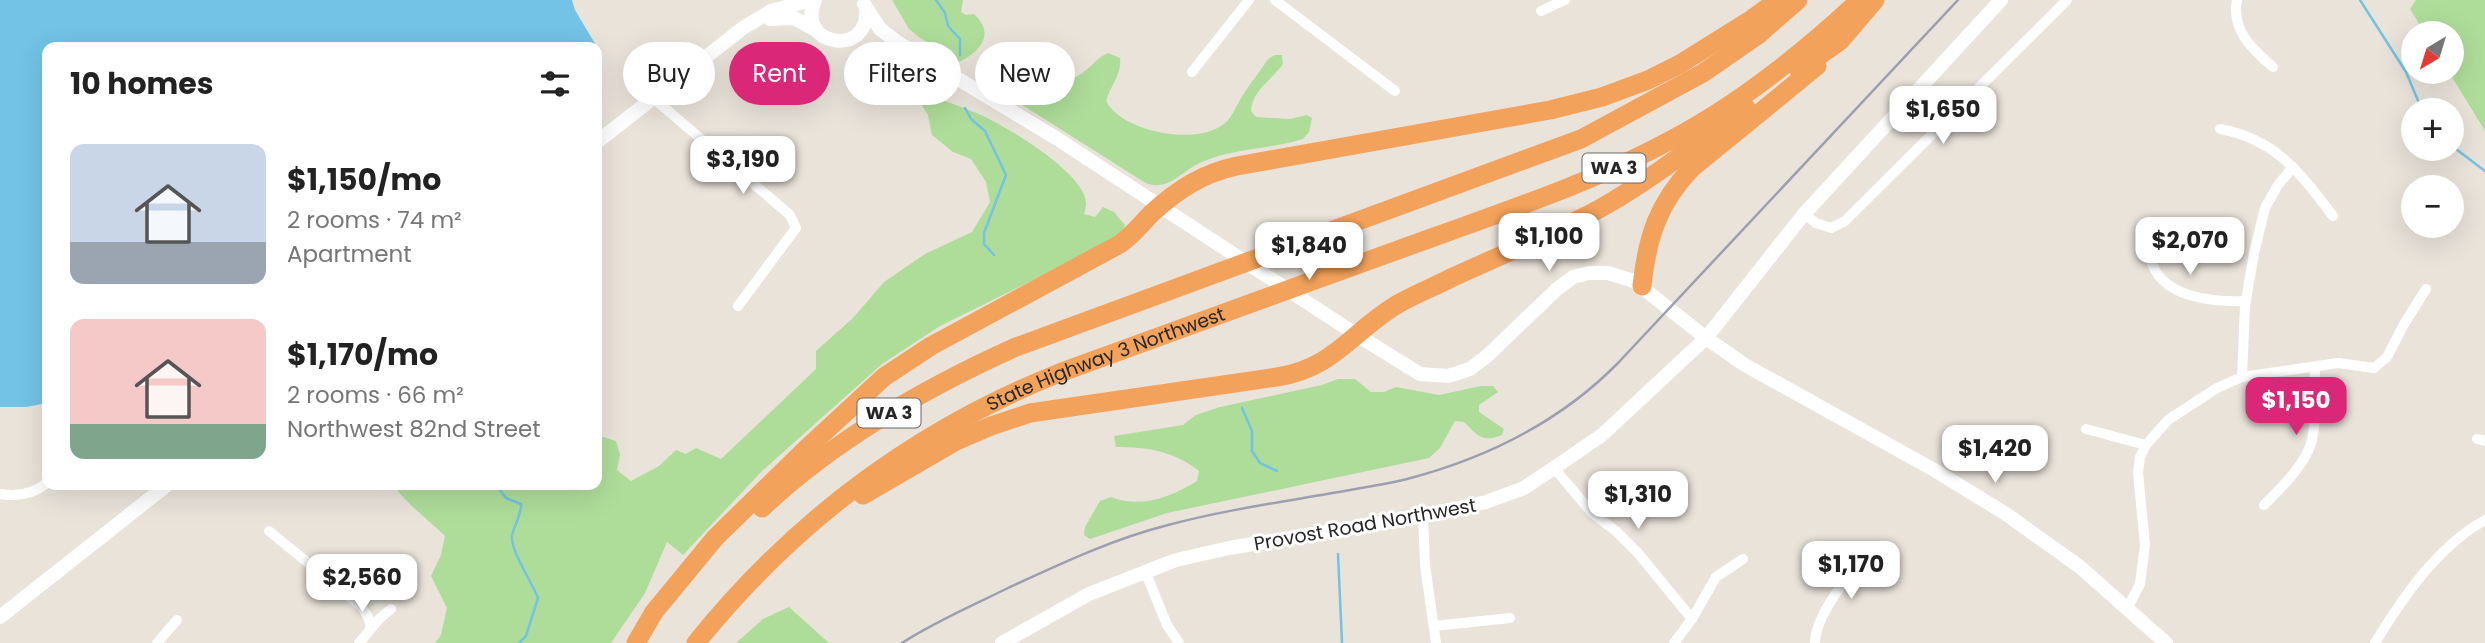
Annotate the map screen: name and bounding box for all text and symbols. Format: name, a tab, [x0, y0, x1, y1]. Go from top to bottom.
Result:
north arrow	[2401, 21, 2464, 84]
map controls	[2401, 21, 2464, 238]
chip: Buy	[623, 42, 715, 105]
chip: Rent	[729, 42, 830, 105]
chip: Filters	[844, 42, 961, 105]
chip: New	[975, 42, 1075, 105]
text: 10 homes	[70, 62, 214, 105]
icon: filters	[536, 65, 574, 103]
pin: $1,650	[1886, 86, 2000, 146]
text: $1,650	[1906, 93, 1980, 125]
button: +	[2401, 98, 2464, 161]
pin: $3,190	[686, 136, 800, 196]
text: $3,190	[706, 143, 780, 175]
road number: WA 3	[1582, 154, 1646, 182]
text: $1,150/mo	[287, 158, 441, 201]
icon: home	[126, 172, 210, 256]
button: −	[2401, 175, 2464, 238]
text: 2 rooms · 74 m²	[287, 204, 462, 236]
pin: $1,100	[1492, 214, 1606, 273]
pin: $2,070	[2133, 218, 2247, 277]
text: $1,100	[1514, 220, 1584, 252]
pin: $1,840	[1252, 222, 1366, 282]
text: $2,070	[2151, 224, 2229, 256]
text: $1,840	[1271, 229, 1347, 261]
text: Apartment	[287, 238, 412, 270]
street label: State Highway 3 Northwest	[982, 301, 1229, 418]
text: $1,170/mo	[287, 333, 438, 376]
icon: home	[126, 347, 210, 431]
pin: $1,150	[2239, 378, 2353, 437]
text: 2 rooms · 66 m²	[287, 379, 464, 411]
text: $1,150	[2262, 384, 2330, 416]
road number: WA 3	[858, 398, 920, 428]
text: Northwest 82nd Street	[287, 413, 541, 445]
pin: $1,420	[1938, 426, 2052, 485]
text: $1,420	[1958, 432, 2032, 464]
pin: $1,310	[1581, 472, 1695, 531]
text: $1,310	[1604, 478, 1672, 510]
street label: Provost Road Northwest	[1252, 492, 1478, 557]
pin: $1,170	[1794, 542, 1908, 601]
text: $1,170	[1818, 548, 1884, 580]
pin: $2,560	[305, 554, 419, 614]
text: $2,560	[322, 561, 402, 593]

